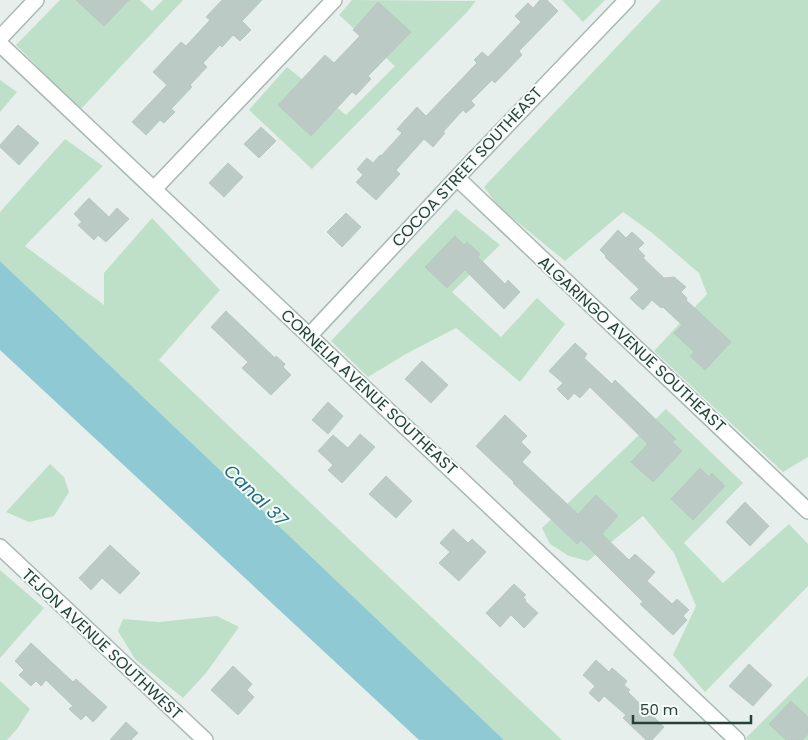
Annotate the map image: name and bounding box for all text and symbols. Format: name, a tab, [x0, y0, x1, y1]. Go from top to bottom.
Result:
street label: COCOA STREET SOUTHEAST	[386, 82, 548, 252]
street label: ALGARINGO AVENUE SOUTHEAST	[533, 251, 731, 438]
street label: CORNELIA AVENUE SOUTHEAST	[276, 304, 463, 480]
water label: Canal 37	[219, 458, 294, 533]
street label: TEJON AVENUE SOUTHWEST	[17, 563, 188, 725]
scale bar	[633, 692, 750, 724]
text: 50 m	[640, 699, 678, 720]

